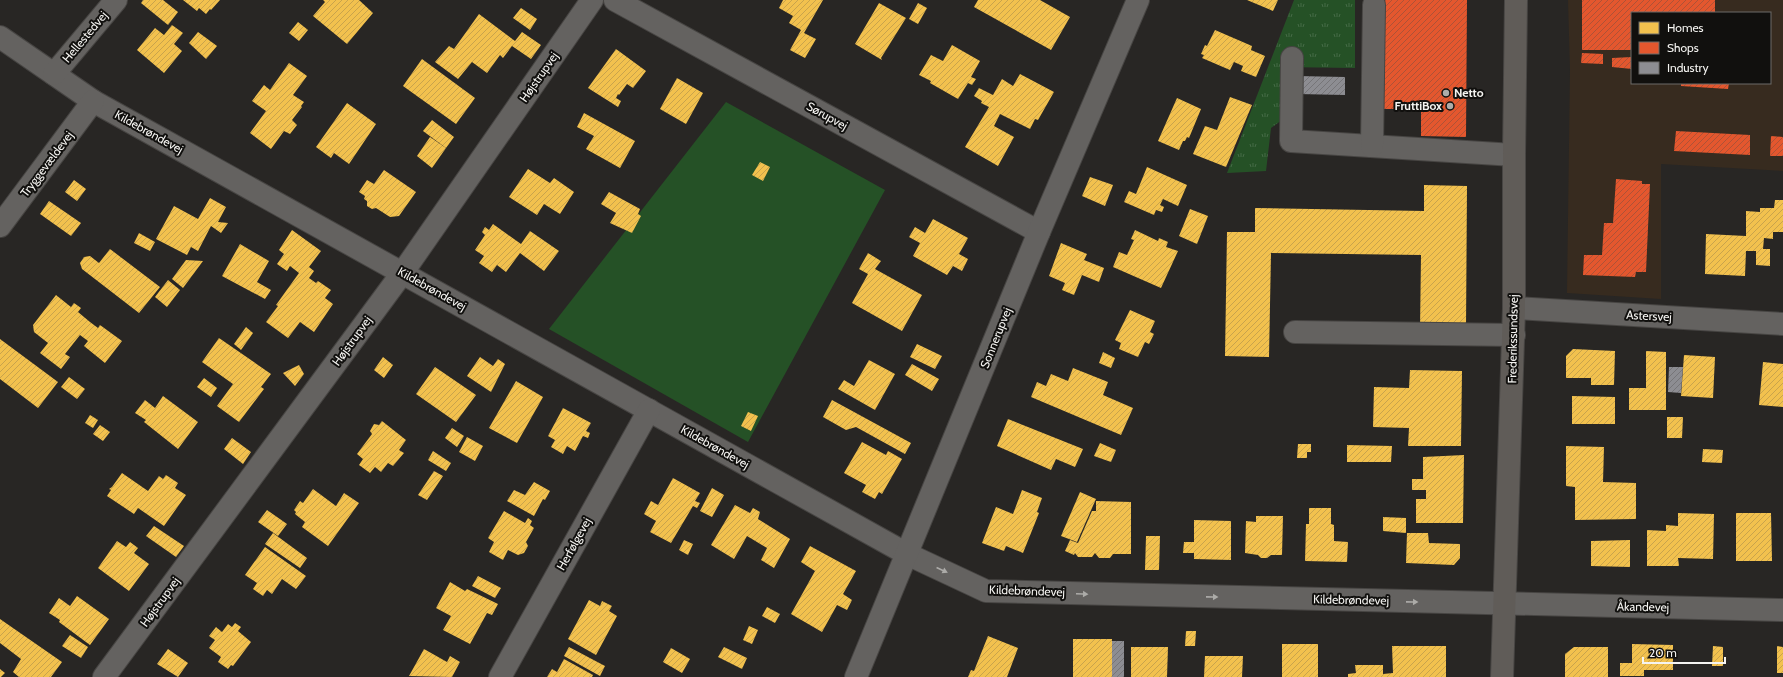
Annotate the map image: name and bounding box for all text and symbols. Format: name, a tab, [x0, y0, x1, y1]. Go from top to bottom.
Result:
street label: Hellestedvej	[59, 8, 110, 65]
legend	[1631, 12, 1771, 84]
text: Homes	[1667, 20, 1704, 35]
text: Shops	[1667, 40, 1699, 55]
street label: Højstrupvej	[516, 49, 561, 105]
text: Industry	[1667, 60, 1708, 75]
place label: Netto	[1454, 85, 1484, 100]
marker: Netto	[1441, 88, 1451, 98]
street label: Sørupvej	[804, 98, 850, 133]
place label: FruttiBox	[1395, 98, 1442, 113]
marker: FruttiBox	[1445, 101, 1455, 111]
street label: Kildebrøndevej	[112, 107, 186, 157]
street label: Tryggevældevej	[17, 128, 76, 200]
street label: Kildebrøndevej	[395, 264, 469, 314]
street label: Frederikssundsvej	[1504, 294, 1521, 384]
street label: Sonnerupvej	[977, 305, 1015, 370]
street label: Astersvej	[1626, 307, 1672, 324]
street label: Højstrupvej	[329, 313, 375, 368]
street label: Kildebrøndevej	[678, 422, 752, 472]
street label: Herfølgevej	[553, 515, 594, 573]
one-way arrow	[937, 567, 948, 573]
street label: Højstrupvej	[137, 574, 183, 629]
street label: Kildebrøndevej	[989, 582, 1065, 599]
one-way arrow	[1076, 590, 1088, 597]
street label: Kildebrøndevej	[1313, 591, 1389, 608]
one-way arrow	[1206, 594, 1219, 600]
one-way arrow	[1406, 599, 1419, 605]
street label: Åkandevej	[1617, 599, 1669, 614]
scale bar	[1643, 639, 1725, 665]
text: 20 m	[1649, 645, 1677, 660]

